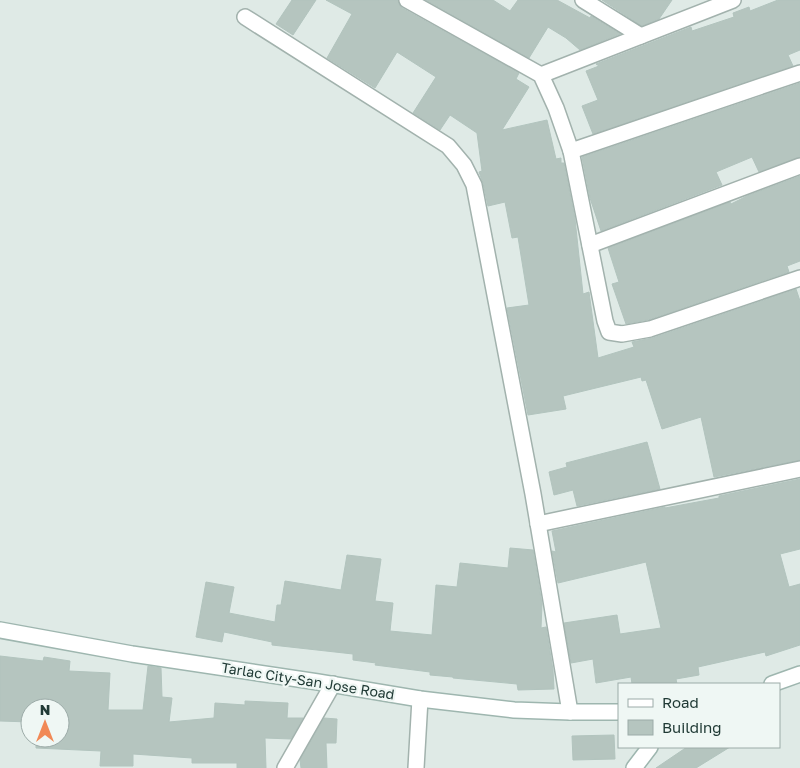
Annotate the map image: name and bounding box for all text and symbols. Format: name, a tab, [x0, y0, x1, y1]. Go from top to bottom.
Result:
street label: Tarlac City-San Jose Road	[220, 658, 396, 703]
legend	[618, 683, 780, 748]
text: Road	[662, 693, 699, 711]
north arrow	[20, 698, 70, 748]
text: N	[40, 701, 50, 718]
text: Building	[662, 718, 722, 736]

